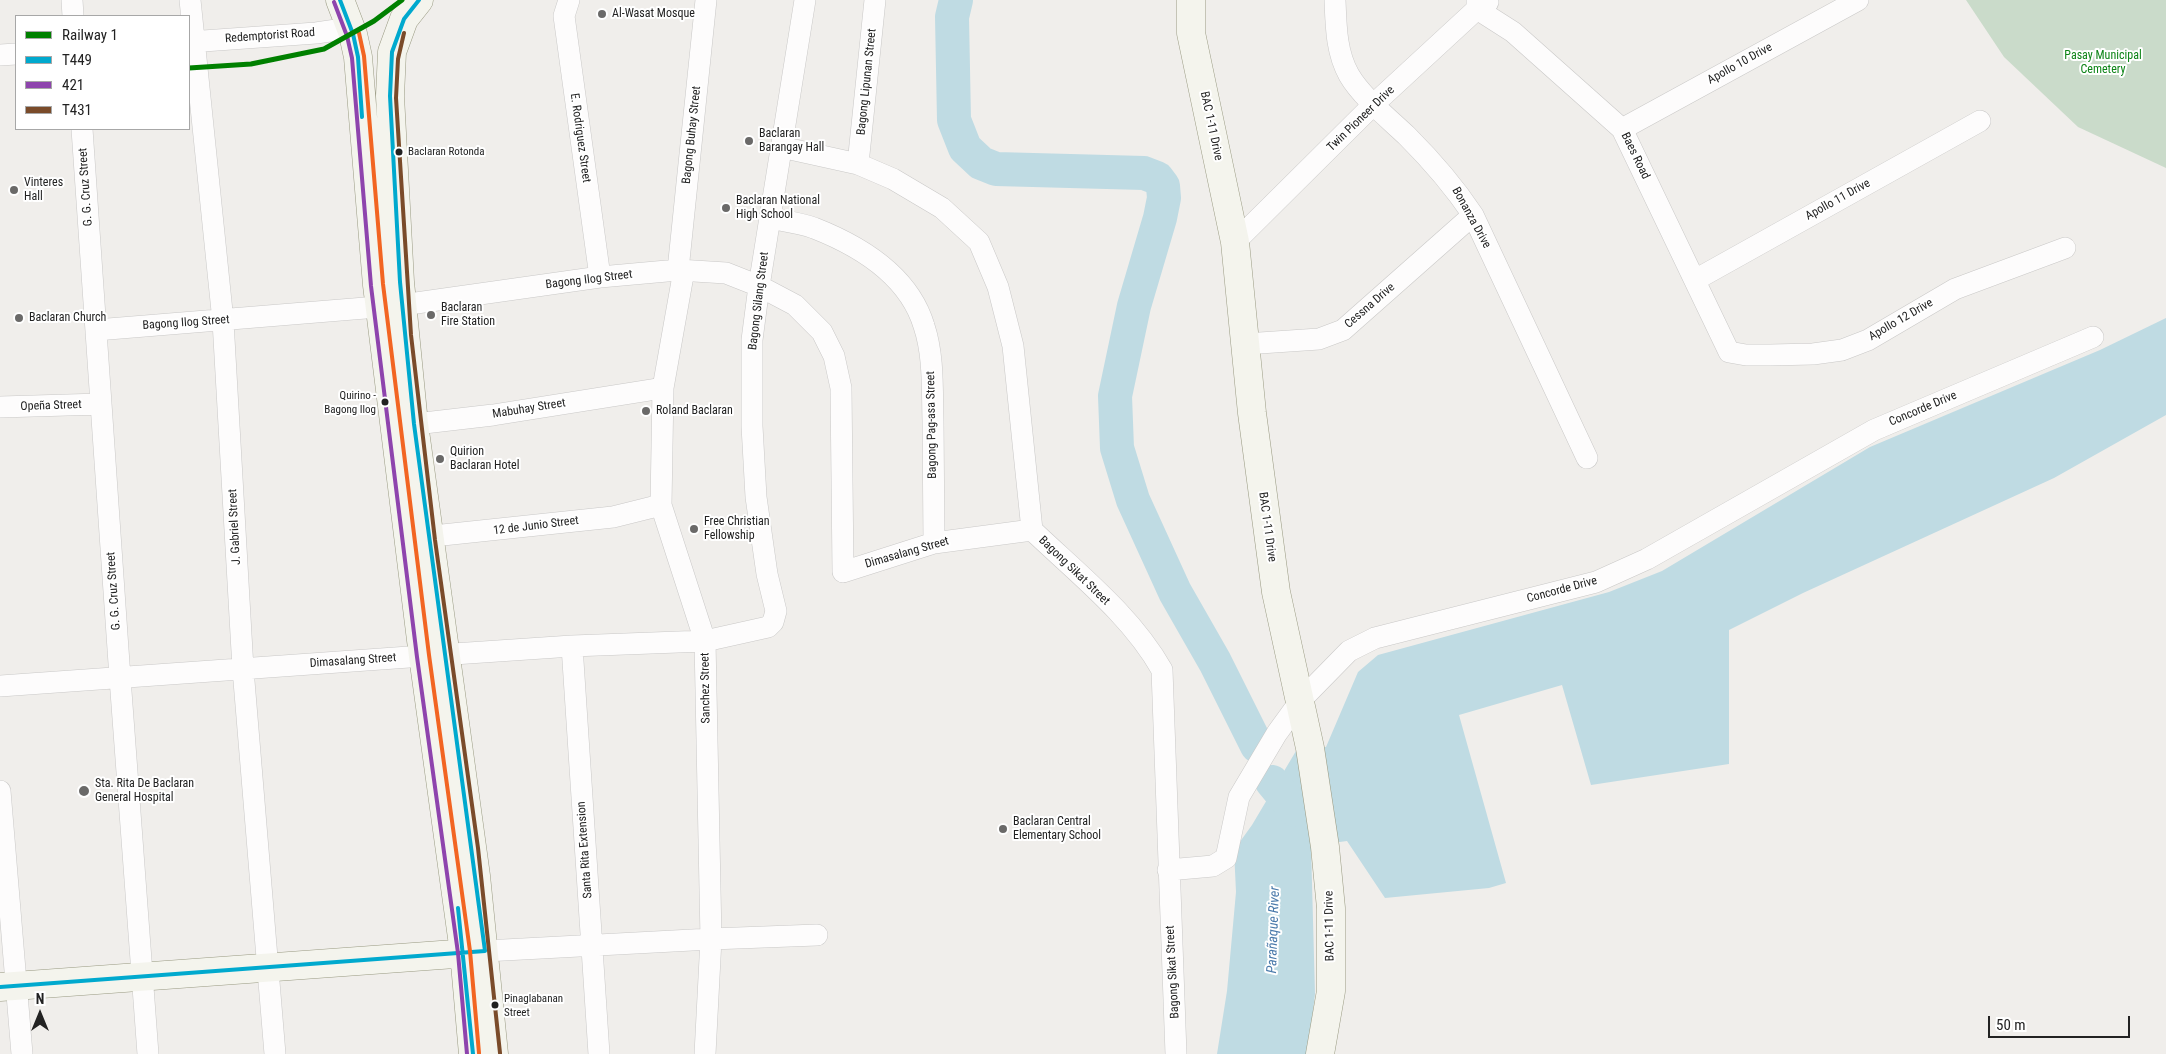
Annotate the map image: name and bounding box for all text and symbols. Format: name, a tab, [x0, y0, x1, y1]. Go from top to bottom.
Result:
place label: Al-Wasat Mosque	[612, 7, 695, 21]
marker: Al-Wasat Mosque	[596, 8, 608, 20]
legend	[15, 15, 190, 130]
text: Railway 1	[62, 26, 118, 44]
street label: Redemptorist Road	[224, 26, 316, 46]
street label: Bagong Lipunan Street	[854, 28, 880, 136]
street label: Apollo 10 Drive	[1705, 40, 1775, 88]
park label: Pasay Municipal Cemetery	[2064, 49, 2142, 77]
text: T449	[62, 51, 92, 69]
text: 421	[62, 76, 84, 94]
street label: Twin Pioneer Drive	[1324, 83, 1398, 155]
street label: Bagong Buhay Street	[680, 85, 704, 185]
street label: BAC 1-11 Drive	[1197, 90, 1225, 162]
street label: E. Rodriguez Street	[567, 92, 593, 184]
text: T431	[62, 101, 92, 119]
place label: Baclaran Barangay Hall	[759, 127, 824, 155]
street label: Baes Road	[1618, 130, 1652, 182]
marker: Baclaran Barangay Hall	[743, 135, 755, 147]
place label: Baclaran Rotonda	[408, 145, 484, 159]
street label: G. G. Cruz Street	[76, 147, 96, 227]
marker: Baclaran Rotonda	[394, 147, 404, 157]
place label: Vinteres Hall	[24, 176, 63, 204]
street label: Apollo 11 Drive	[1803, 176, 1873, 224]
marker: Vinteres Hall	[8, 184, 20, 196]
street label: Bonanza Drive	[1448, 185, 1494, 251]
place label: Baclaran National High School	[736, 194, 820, 222]
marker: Baclaran National High School	[720, 202, 732, 214]
street label: Bagong Silang Street	[746, 251, 772, 351]
street label: Bagong Ilog Street	[545, 268, 633, 292]
street label: Cessna Drive	[1342, 280, 1398, 332]
street label: Apollo 12 Drive	[1866, 296, 1936, 344]
place label: Baclaran Fire Station	[441, 301, 495, 329]
marker: Baclaran Fire Station	[425, 309, 437, 321]
place label: Baclaran Church	[29, 311, 106, 325]
marker: Baclaran Church	[13, 312, 25, 324]
street label: Bagong Ilog Street	[142, 313, 230, 333]
street label: Bagong Pag-asa Street	[924, 371, 940, 479]
street label: Concorde Drive	[1887, 388, 1959, 430]
place label: Quirino - Bagong Ilog	[324, 389, 376, 415]
street label: Mabuhay Street	[491, 396, 567, 422]
marker: Quirino - Bagong Ilog	[380, 397, 390, 407]
street label: Opeña Street	[20, 398, 82, 414]
place label: Roland Baclaran	[656, 404, 733, 418]
marker: Roland Baclaran	[640, 405, 652, 417]
place label: Quirion Baclaran Hotel	[450, 445, 519, 473]
marker: Quirion Baclaran Hotel	[434, 453, 446, 465]
street label: J. Gabriel Street	[226, 489, 244, 565]
street label: BAC 1-11 Drive	[1255, 491, 1279, 563]
street label: 12 de Junio Street	[492, 514, 580, 538]
place label: Free Christian Fellowship	[704, 515, 770, 543]
marker: Free Christian Fellowship	[688, 523, 700, 535]
street label: Bagong Sikat Street	[1035, 533, 1113, 609]
street label: Dimasalang Street	[863, 534, 951, 572]
street label: G. G. Cruz Street	[104, 551, 124, 631]
street label: Concorde Drive	[1525, 574, 1599, 606]
street label: Dimasalang Street	[309, 651, 397, 671]
street label: Sanchez Street	[698, 652, 714, 724]
place label: Sta. Rita De Baclaran General Hospital	[95, 777, 194, 805]
marker: Sta. Rita De Baclaran General Hospital	[77, 784, 91, 798]
street label: Santa Rita Extension	[574, 801, 596, 899]
place label: Baclaran Central Elementary School	[1013, 815, 1101, 843]
marker: Baclaran Central Elementary School	[997, 823, 1009, 835]
water label: Parañaque River	[1264, 886, 1284, 974]
street label: BAC 1-11 Drive	[1322, 891, 1338, 961]
street label: Bagong Sikat Street	[1163, 925, 1183, 1019]
north arrow	[15, 989, 65, 1039]
text: N	[36, 991, 44, 1007]
place label: Pinaglabanan Street	[504, 992, 563, 1018]
marker: Pinaglabanan Street	[490, 1000, 500, 1010]
scale bar	[1991, 1006, 2134, 1038]
text: 50 m	[1996, 1016, 2026, 1034]

